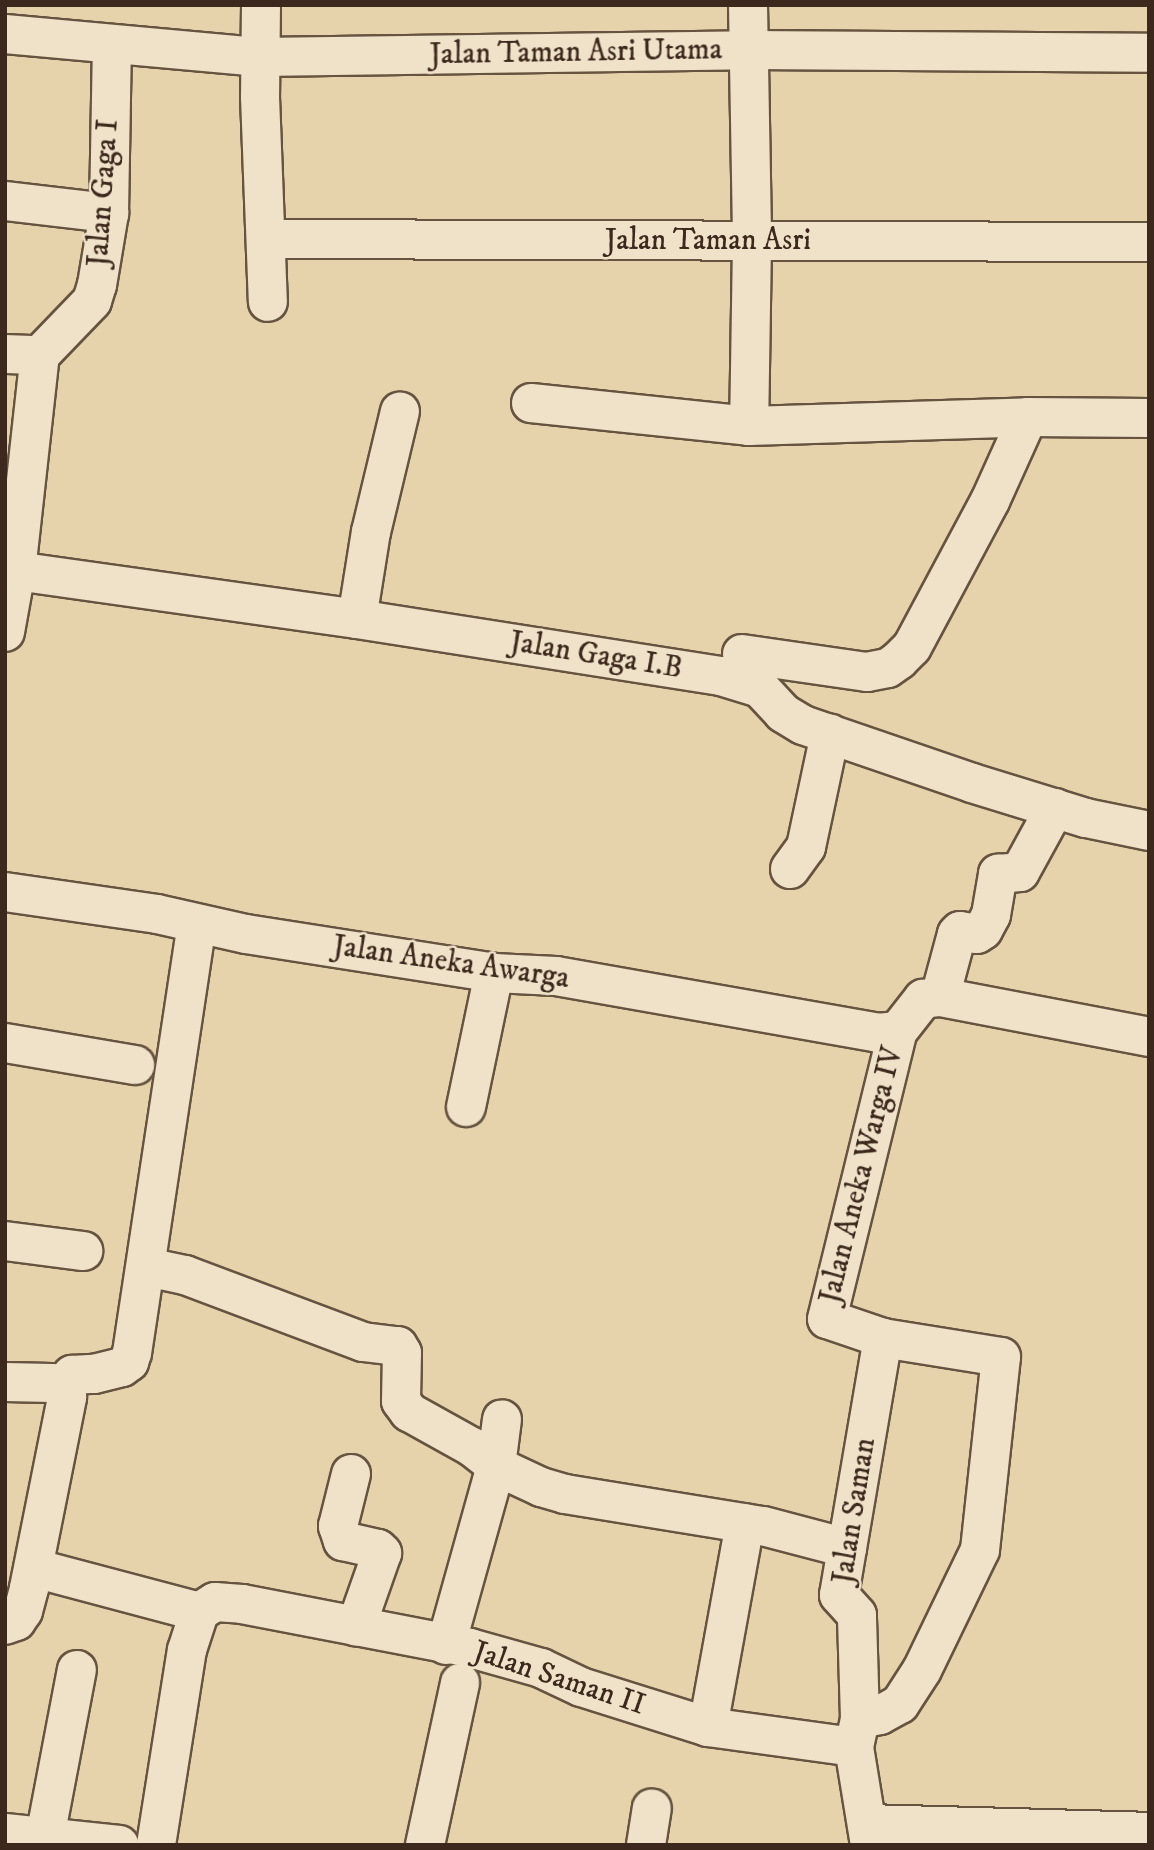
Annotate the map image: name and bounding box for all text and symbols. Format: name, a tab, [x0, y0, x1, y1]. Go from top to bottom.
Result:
street label: Jalan Taman Asri Utama	[429, 32, 723, 74]
street label: Jalan Gaga I	[81, 118, 127, 268]
street label: Jalan Taman Asri	[605, 223, 811, 259]
street label: Jalan Gaga I.B	[507, 625, 685, 687]
street label: Jalan Aneka Awarga	[331, 929, 571, 997]
street label: Jalan Aneka Warga IV	[813, 1043, 911, 1307]
street label: Jalan Saman	[826, 1435, 884, 1587]
street label: Jalan Saman II	[469, 1634, 649, 1724]

